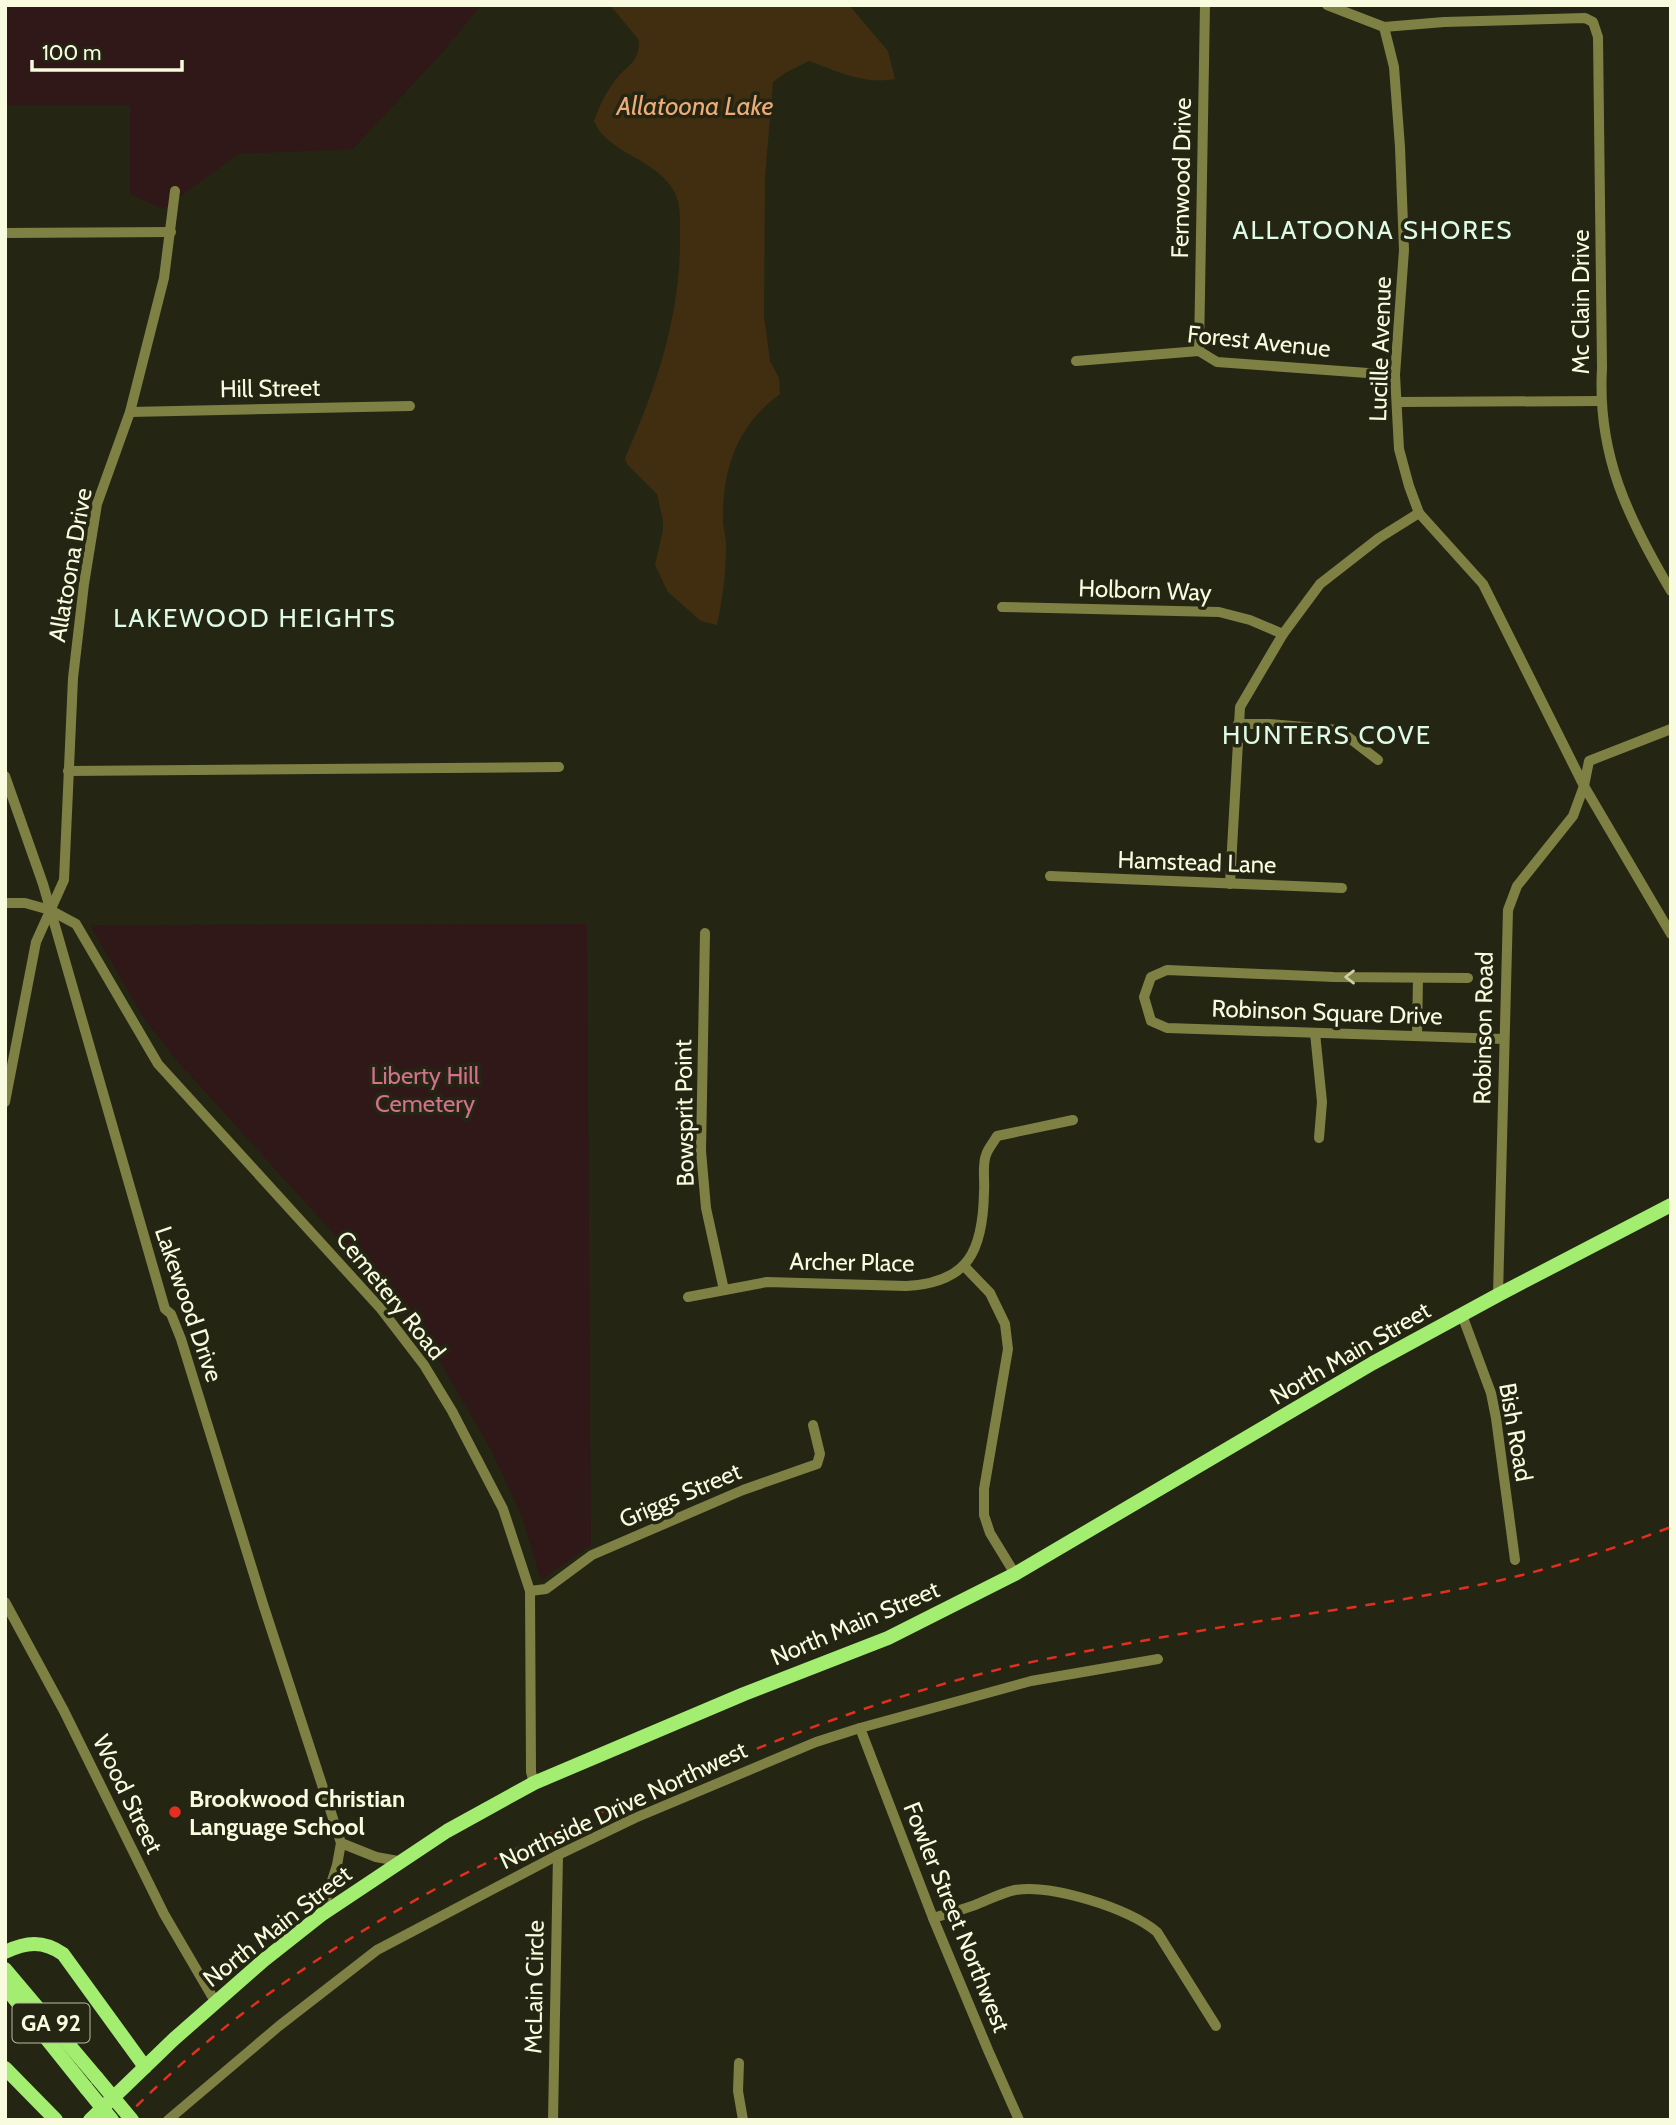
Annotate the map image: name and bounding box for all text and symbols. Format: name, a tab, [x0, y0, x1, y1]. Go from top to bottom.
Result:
scale bar	[32, 28, 182, 72]
text: 100 m	[42, 40, 101, 65]
water label: Allatoona Lake	[616, 90, 773, 122]
street label: Fernwood Drive	[1165, 97, 1197, 259]
district label: ALLATOONA SHORES	[1233, 214, 1513, 246]
street label: Mc Clain Drive	[1566, 229, 1595, 375]
street label: Lucille Avenue	[1363, 276, 1397, 422]
street label: Forest Avenue	[1186, 319, 1332, 363]
street label: Hill Street	[220, 373, 320, 403]
street label: Allatoona Drive	[42, 486, 98, 644]
street label: Holborn Way	[1078, 573, 1212, 607]
district label: LAKEWOOD HEIGHTS	[113, 602, 397, 634]
district label: HUNTERS COVE	[1222, 719, 1432, 751]
street label: Hamstead Lane	[1117, 845, 1277, 879]
street label: Robinson Road	[1467, 951, 1499, 1105]
one-way arrow	[1344, 970, 1355, 985]
street label: Robinson Square Drive	[1211, 993, 1443, 1031]
street label: Bowsprit Point	[668, 1039, 700, 1187]
park label: Liberty Hill Cemetery	[370, 1061, 480, 1118]
street label: Lakewood Drive	[149, 1223, 229, 1385]
street label: Cemetery Road	[330, 1225, 452, 1365]
street label: Archer Place	[789, 1246, 915, 1278]
street label: North Main Street	[1265, 1295, 1435, 1411]
street label: Bish Road	[1493, 1380, 1539, 1484]
street label: Griggs Street	[615, 1456, 745, 1534]
street label: North Main Street	[766, 1574, 944, 1672]
street label: Wood Street	[87, 1730, 169, 1858]
street label: Northside Drive Northwest	[495, 1735, 751, 1875]
place label: Brookwood Christian Language School	[189, 1784, 405, 1841]
street label: Fowler Street Northwest	[898, 1798, 1016, 2036]
marker: Brookwood Christian Language School	[167, 1804, 183, 1820]
street label: North Main Street	[197, 1859, 357, 1993]
street label: McLain Circle	[518, 1920, 550, 2054]
road number: GA 92	[12, 2004, 90, 2042]

